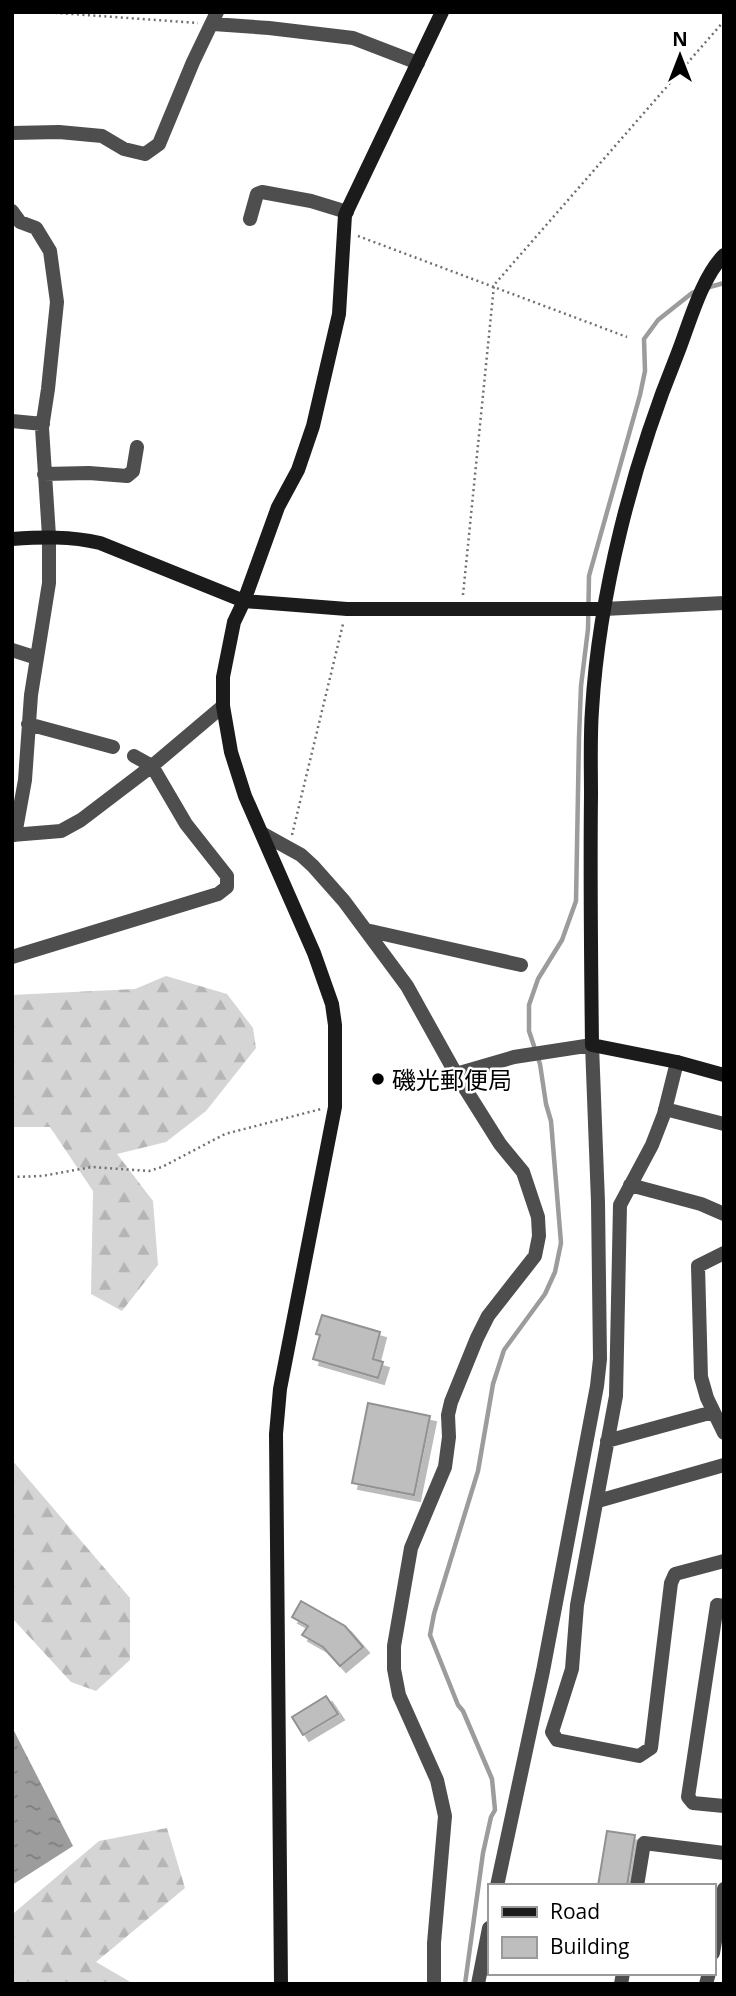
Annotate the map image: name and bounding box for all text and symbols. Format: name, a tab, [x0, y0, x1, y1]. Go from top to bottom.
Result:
north arrow	[645, 21, 715, 91]
text: N	[672, 26, 688, 52]
place label: 磯光郵便局	[392, 1063, 512, 1096]
marker: 磯光郵便局	[370, 1071, 386, 1087]
legend	[488, 1884, 715, 1975]
text: Road	[550, 1897, 600, 1925]
text: Building	[550, 1932, 629, 1960]

